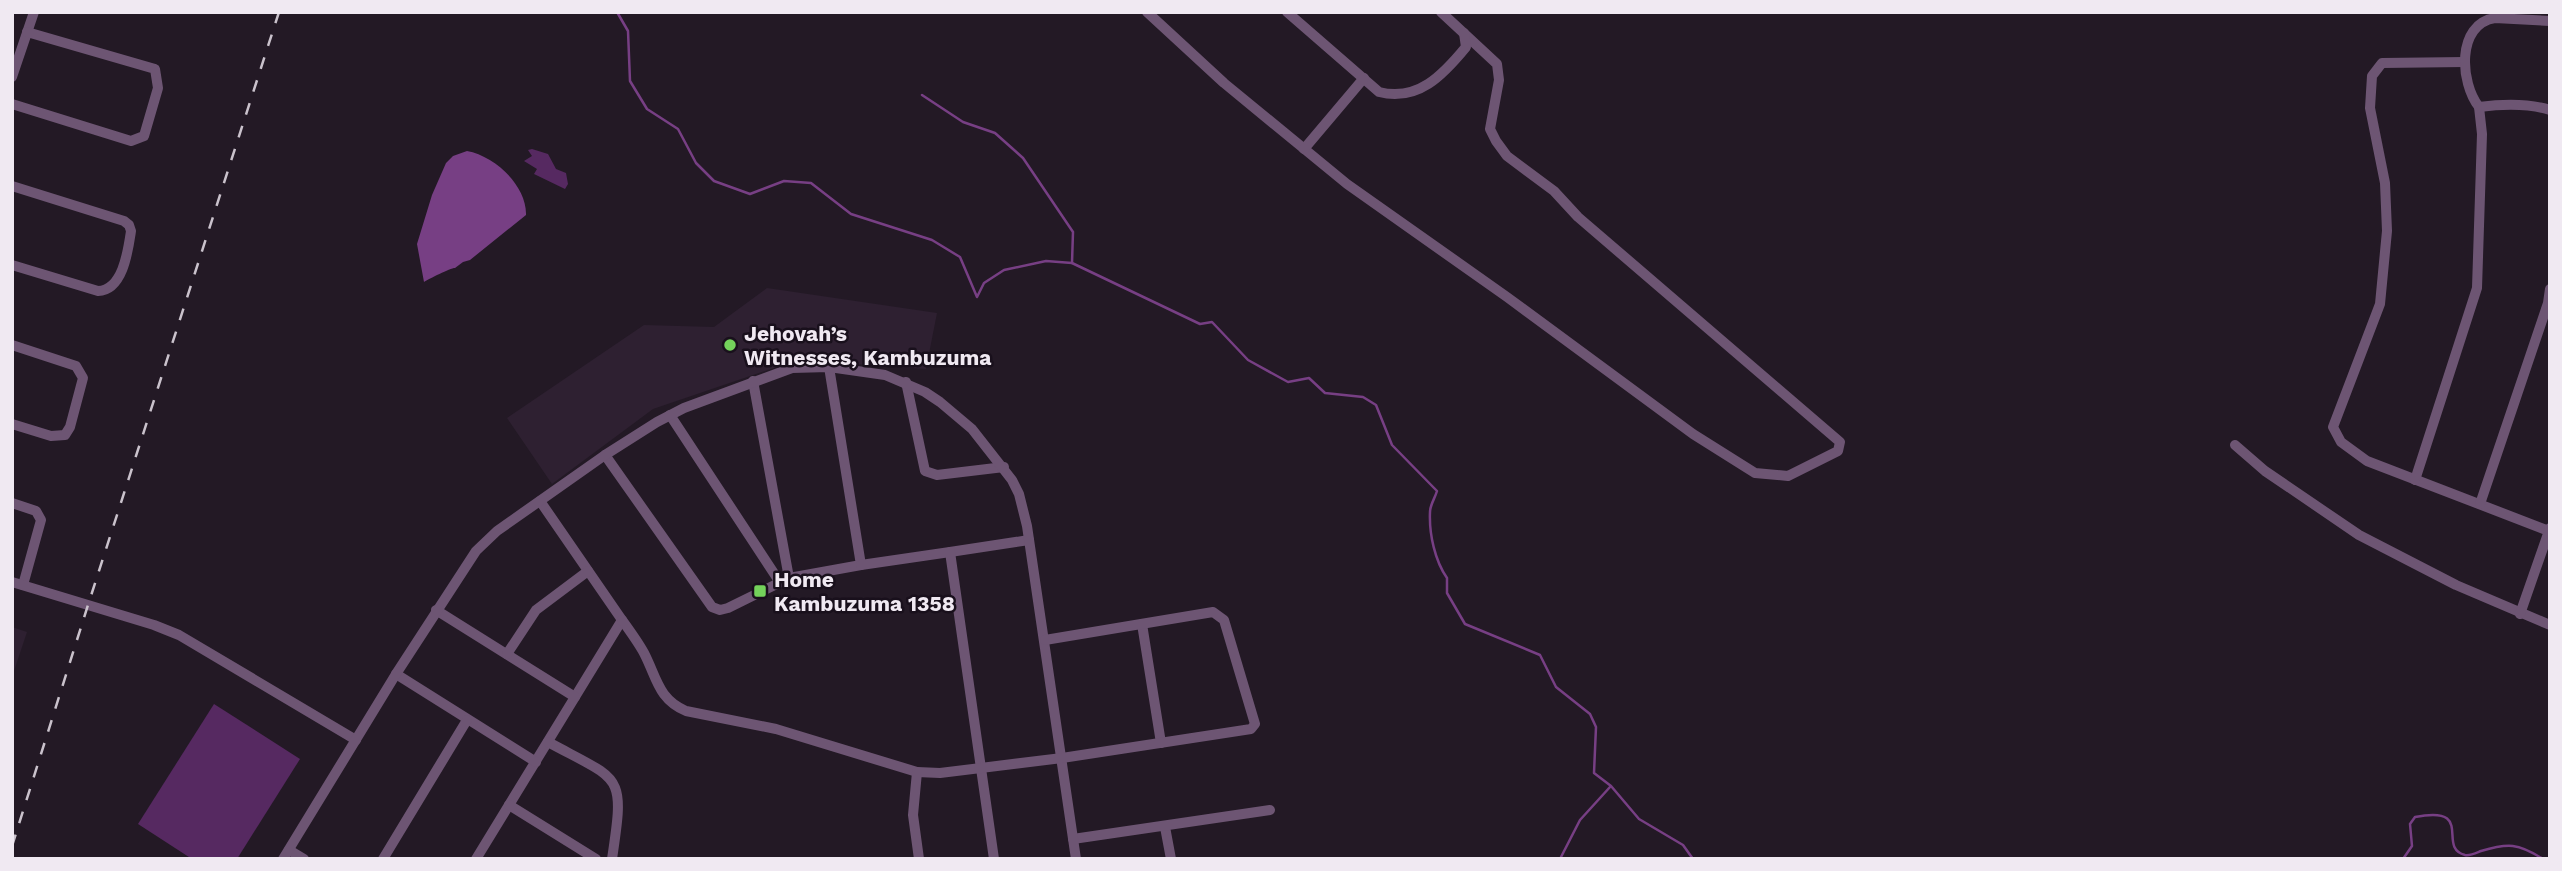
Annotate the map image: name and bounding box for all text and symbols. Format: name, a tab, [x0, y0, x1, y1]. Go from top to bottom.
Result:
place label: Jehovah’s Witnesses, Kambuzuma	[744, 321, 992, 370]
marker: Jehovah’s Witnesses, Kambuzuma	[722, 337, 738, 353]
place label: Home Kambuzuma 1358	[774, 567, 955, 616]
marker: Home Kambuzuma 1358	[752, 583, 768, 599]

